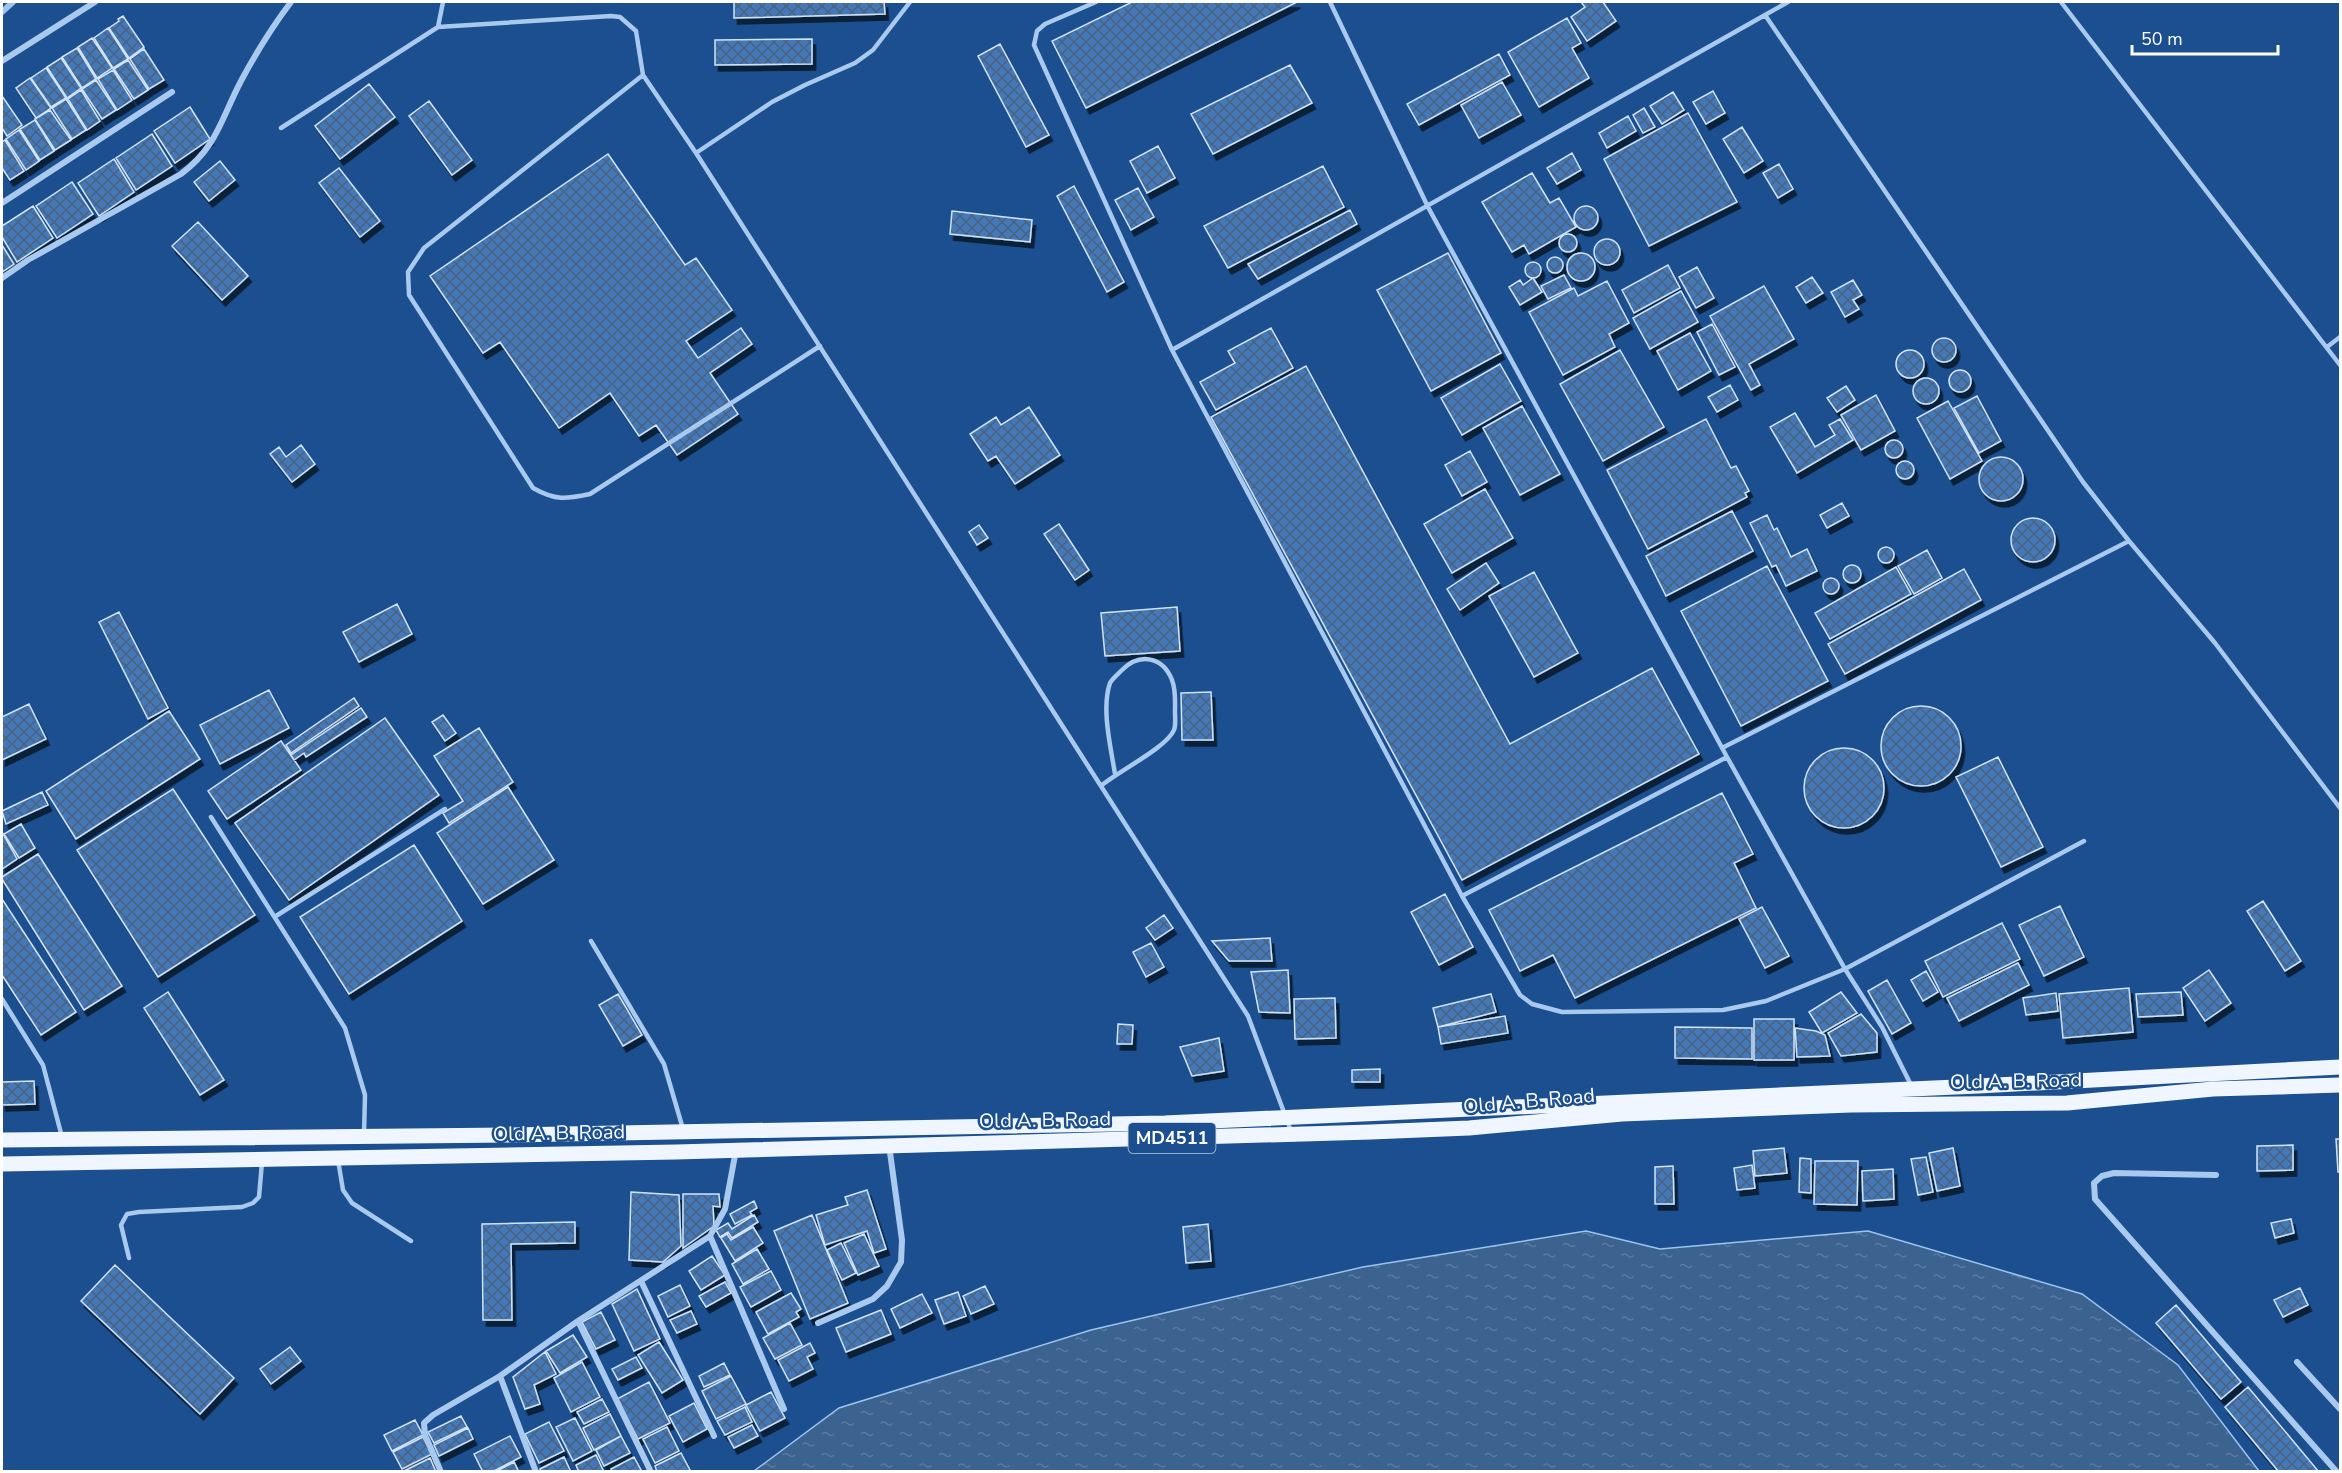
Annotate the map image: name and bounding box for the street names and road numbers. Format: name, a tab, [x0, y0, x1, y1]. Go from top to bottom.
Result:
street label: Old A. B. Road	[1950, 1066, 2082, 1096]
street label: Old A. B. Road	[1462, 1082, 1596, 1120]
street label: Old A. B. Road	[979, 1105, 1111, 1135]
street label: Old A. B. Road	[493, 1118, 625, 1148]
road number: MD4511	[1128, 1123, 1216, 1153]

